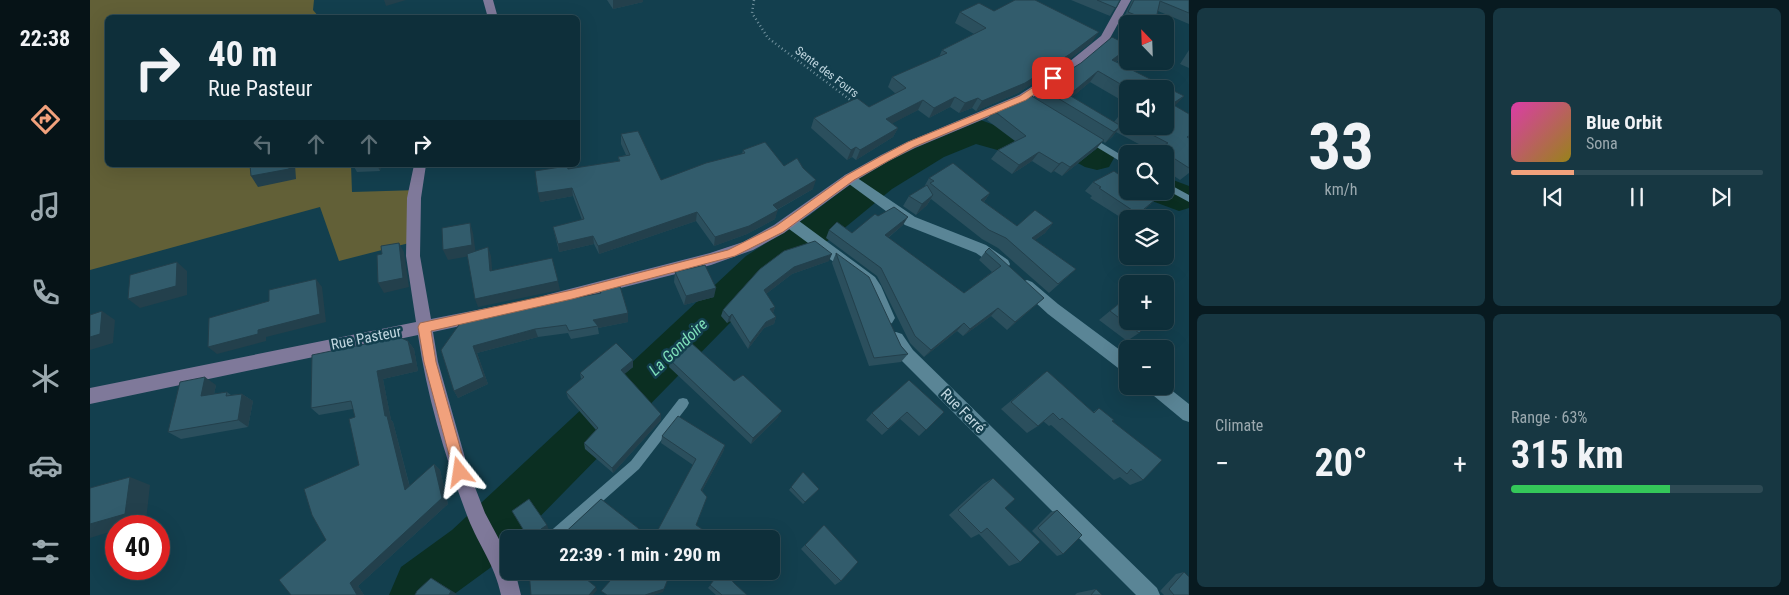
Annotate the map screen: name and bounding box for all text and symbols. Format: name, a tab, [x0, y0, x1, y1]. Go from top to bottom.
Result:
north arrow	[1119, 15, 1174, 70]
map controls	[1119, 15, 1174, 395]
text: 22:38	[20, 26, 70, 51]
text: 40 m	[208, 34, 277, 75]
icon: right	[125, 35, 190, 100]
street label: Sente des Fours	[792, 44, 862, 100]
pin	[1032, 57, 1074, 99]
icon: arrive	[1039, 64, 1067, 92]
text: Rue Pasteur	[208, 76, 312, 101]
button: sound	[1119, 80, 1174, 135]
icon: directions	[28, 102, 63, 137]
text: 33	[1308, 109, 1374, 185]
text: Blue Orbit	[1586, 111, 1662, 134]
icon: left	[249, 130, 277, 158]
icon: ahead	[302, 130, 330, 158]
icon: ahead	[355, 130, 383, 158]
icon: right	[408, 130, 436, 158]
text: Sona	[1586, 134, 1618, 153]
button: search	[1119, 145, 1174, 200]
text: km/h	[1325, 180, 1357, 199]
icon: previous	[1539, 183, 1567, 211]
icon: pause	[1623, 183, 1651, 211]
icon: next	[1707, 183, 1735, 211]
icon: music	[28, 189, 63, 224]
button: layers	[1119, 210, 1174, 265]
icon: phone	[28, 275, 63, 310]
button: +	[1119, 275, 1174, 330]
water label: La Gondoire	[645, 315, 711, 379]
street label: Rue Pasteur	[329, 322, 403, 354]
button: −	[1119, 340, 1174, 395]
icon: climate	[28, 361, 63, 396]
street label: Rue Ferré	[937, 385, 989, 437]
text: Range · 63%	[1511, 408, 1587, 427]
text: Climate	[1215, 416, 1263, 435]
text: 315 km	[1511, 433, 1624, 477]
text: 20°	[1314, 441, 1368, 485]
position arrow	[433, 445, 485, 497]
text: −	[1215, 447, 1229, 480]
text: +	[1453, 447, 1467, 480]
icon: car	[28, 448, 63, 483]
speed limit sign: 40	[105, 515, 170, 580]
icon: filters	[28, 534, 63, 569]
text: 22:39 · 1 min · 290 m	[559, 543, 721, 566]

